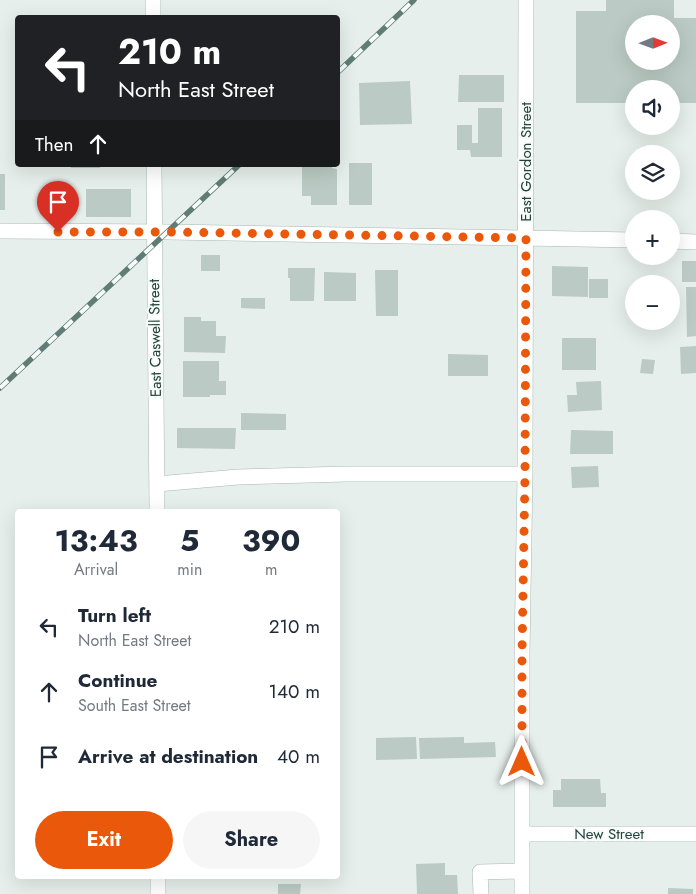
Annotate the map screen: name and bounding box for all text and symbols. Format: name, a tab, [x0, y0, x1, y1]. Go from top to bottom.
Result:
north arrow	[625, 15, 680, 70]
map controls	[625, 15, 680, 330]
text: 210 m	[118, 27, 221, 77]
icon: left	[35, 35, 100, 100]
text: North East Street	[118, 73, 274, 105]
button: sound	[625, 80, 680, 135]
street label: East Gordon Street	[515, 102, 537, 222]
icon: ahead	[84, 130, 112, 158]
text: Then	[35, 131, 74, 158]
button: layers	[625, 145, 680, 200]
pin	[37, 181, 79, 232]
icon: arrive	[44, 188, 72, 216]
button: +	[625, 210, 680, 265]
button: −	[625, 275, 680, 330]
street label: East Caswell Street	[143, 278, 167, 397]
text: 13:43	[55, 519, 138, 562]
text: 5	[180, 519, 199, 562]
text: 390	[242, 519, 300, 562]
text: Arrival	[74, 558, 118, 581]
text: min	[177, 558, 202, 581]
text: m	[265, 558, 277, 581]
text: Turn left	[78, 602, 151, 629]
icon: left	[35, 613, 63, 641]
text: 210 m	[269, 613, 320, 640]
text: North East Street	[78, 629, 191, 652]
text: Continue	[78, 667, 157, 694]
icon: ahead	[35, 678, 63, 706]
text: 140 m	[268, 678, 320, 705]
text: South East Street	[78, 694, 191, 717]
position arrow	[495, 735, 547, 787]
icon: arrive	[35, 743, 63, 771]
text: Arrive at destination	[78, 743, 258, 770]
text: 40 m	[277, 743, 320, 770]
button: Exit	[35, 811, 173, 869]
button: Share	[183, 811, 320, 869]
street label: New Street	[574, 823, 644, 845]

